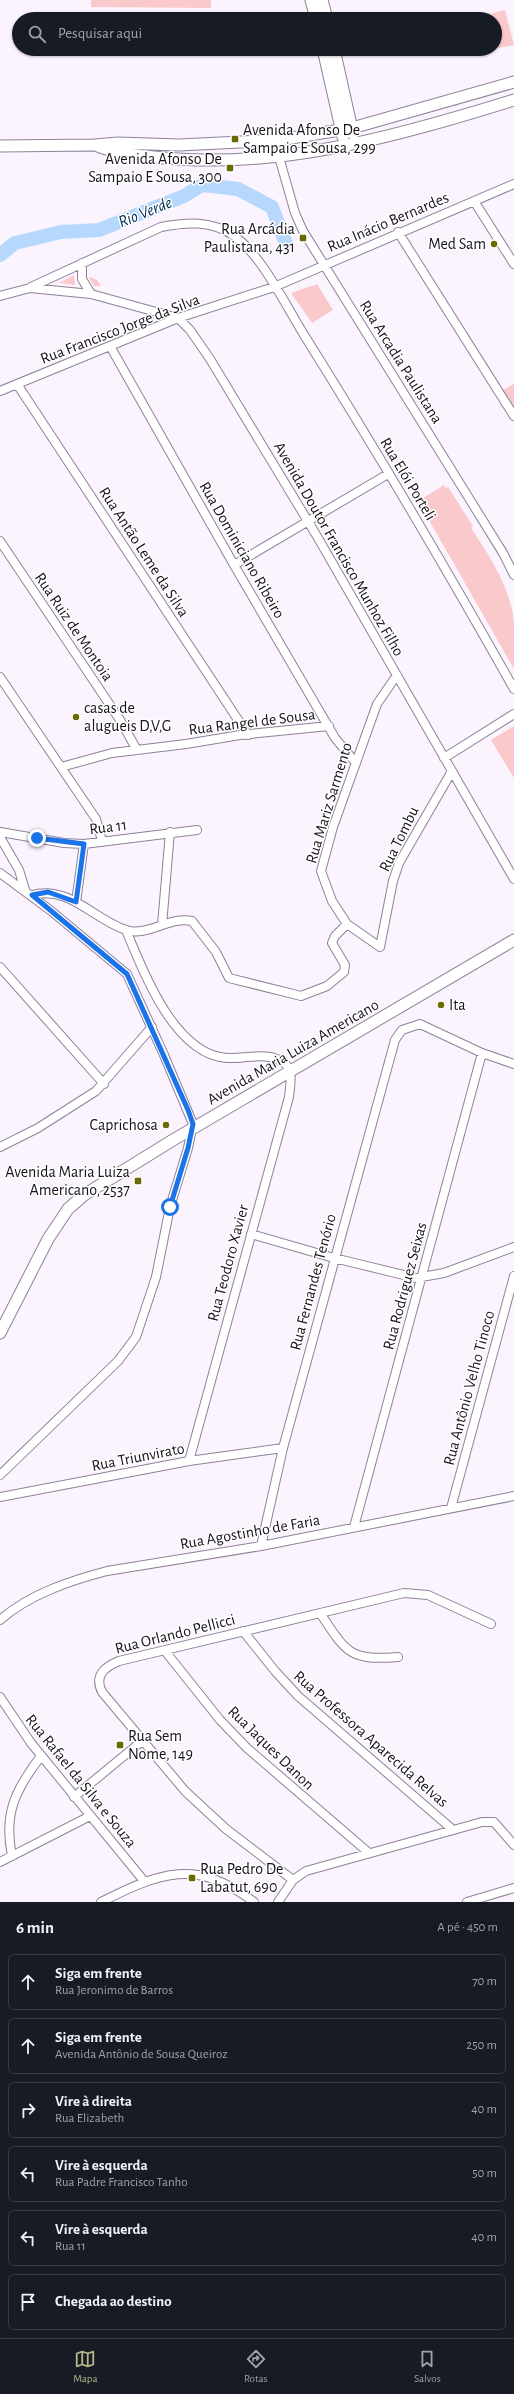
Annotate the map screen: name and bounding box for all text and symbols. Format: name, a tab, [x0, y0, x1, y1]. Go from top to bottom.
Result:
search box	[12, 12, 502, 56]
icon: search	[26, 23, 48, 45]
text: Pesquisar aqui	[58, 26, 142, 41]
place label: Avenida Afonso De Sampaio E Sousa, 299	[243, 122, 376, 156]
marker: Avenida Afonso De Sampaio E Sousa, 299	[230, 134, 240, 144]
place label: Avenida Afonso De Sampaio E Sousa, 300	[88, 151, 222, 185]
marker: Avenida Afonso De Sampaio E Sousa, 300	[225, 163, 235, 173]
street label: Rua Inácio Bernardes	[325, 189, 451, 255]
water label: Rio Verde	[116, 194, 174, 230]
place label: Rua Arcádia Paulistana, 431	[204, 221, 295, 255]
marker: Rua Arcádia Paulistana, 431	[298, 233, 308, 243]
place label: Med Sam	[428, 236, 486, 252]
marker: Med Sam	[489, 239, 499, 249]
street label: Rua Francisco Jorge da Silva	[38, 291, 202, 367]
street label: Rua Arcadia Paulistana	[357, 298, 445, 426]
street label: Rua Elói Porteli	[377, 435, 439, 523]
street label: Avenida Doutor Francisco Munhoz Filho	[271, 439, 407, 659]
street label: Rua Dominiciano Ribeiro	[196, 479, 288, 621]
street label: Rua Antão Leme da Silva	[96, 484, 192, 620]
street label: Rua Ruiz de Montoia	[32, 570, 116, 684]
place label: casas de alugueis D,V,G	[84, 700, 171, 734]
street label: Rua Rangel de Sousa	[188, 706, 316, 738]
marker: casas de alugueis D,V,G	[71, 712, 81, 722]
street label: Rua Mariz Sarmento	[303, 741, 355, 865]
street label: Rua Tombu	[376, 804, 422, 874]
street label: Rua 11	[88, 817, 128, 837]
route end	[28, 829, 46, 847]
street label: Avenida Maria Luiza Americano	[205, 996, 382, 1108]
place label: Ita	[449, 997, 466, 1013]
marker: Ita	[436, 1000, 446, 1010]
place label: Caprichosa	[90, 1117, 158, 1133]
marker: Caprichosa	[161, 1120, 171, 1130]
place label: Avenida Maria Luiza Americano, 2537	[5, 1164, 130, 1198]
marker: Avenida Maria Luiza Americano, 2537	[133, 1176, 143, 1186]
route start	[161, 1198, 179, 1216]
street label: Rua Teodoro Xavier	[205, 1202, 251, 1323]
street label: Rua Fernandes Tenório	[287, 1212, 339, 1352]
street label: Rua Rodriguez Seixas	[380, 1220, 430, 1351]
street label: Rua Antônio Velho Tinoco	[441, 1309, 497, 1467]
street label: Rua Triunvirato	[90, 1440, 186, 1474]
street label: Rua Agostinho de Faria	[179, 1512, 321, 1552]
street label: Rua Orlando Pellicci	[113, 1611, 237, 1657]
street label: Rua Professora Aparecida Relvas	[291, 1668, 451, 1810]
street label: Rua Jaques Danon	[225, 1703, 317, 1793]
street label: Rua Rafael da Silva e Souza	[23, 1711, 139, 1851]
place label: Rua Sem Nome, 149	[128, 1728, 193, 1762]
marker: Rua Sem Nome, 149	[115, 1740, 125, 1750]
place label: Rua Pedro De Labatut, 690	[200, 1861, 283, 1895]
marker: Rua Pedro De Labatut, 690	[187, 1873, 197, 1883]
text: 6 min	[16, 1919, 54, 1936]
text: A pé · 450 m	[437, 1921, 498, 1934]
text: Siga em frente	[55, 1966, 142, 1981]
icon: ahead	[17, 1971, 39, 1993]
text: 70 m	[472, 1975, 497, 1988]
text: Rua Jeronimo de Barros	[55, 1984, 173, 1997]
text: Siga em frente	[55, 2030, 142, 2045]
icon: ahead	[17, 2035, 39, 2057]
text: 250 m	[466, 2039, 497, 2052]
text: Avenida Antônio de Sousa Queiroz	[55, 2048, 228, 2061]
text: Vire à direita	[55, 2094, 132, 2109]
icon: right	[17, 2099, 39, 2121]
text: 40 m	[471, 2103, 497, 2116]
text: Rua Elizabeth	[55, 2112, 124, 2125]
text: Vire à esquerda	[55, 2158, 148, 2173]
icon: left	[17, 2163, 39, 2185]
text: 50 m	[472, 2167, 497, 2180]
text: Rua Padre Francisco Tanho	[55, 2176, 188, 2189]
text: Vire à esquerda	[55, 2222, 148, 2237]
icon: left	[17, 2227, 39, 2249]
text: 40 m	[471, 2231, 497, 2244]
text: Rua 11	[55, 2240, 86, 2253]
icon: arrive	[17, 2291, 39, 2313]
text: Chegada ao destino	[55, 2294, 172, 2309]
tab: Mapa	[73, 2348, 98, 2385]
tab: Rotas	[244, 2348, 268, 2385]
tab: Salvos	[414, 2348, 441, 2385]

